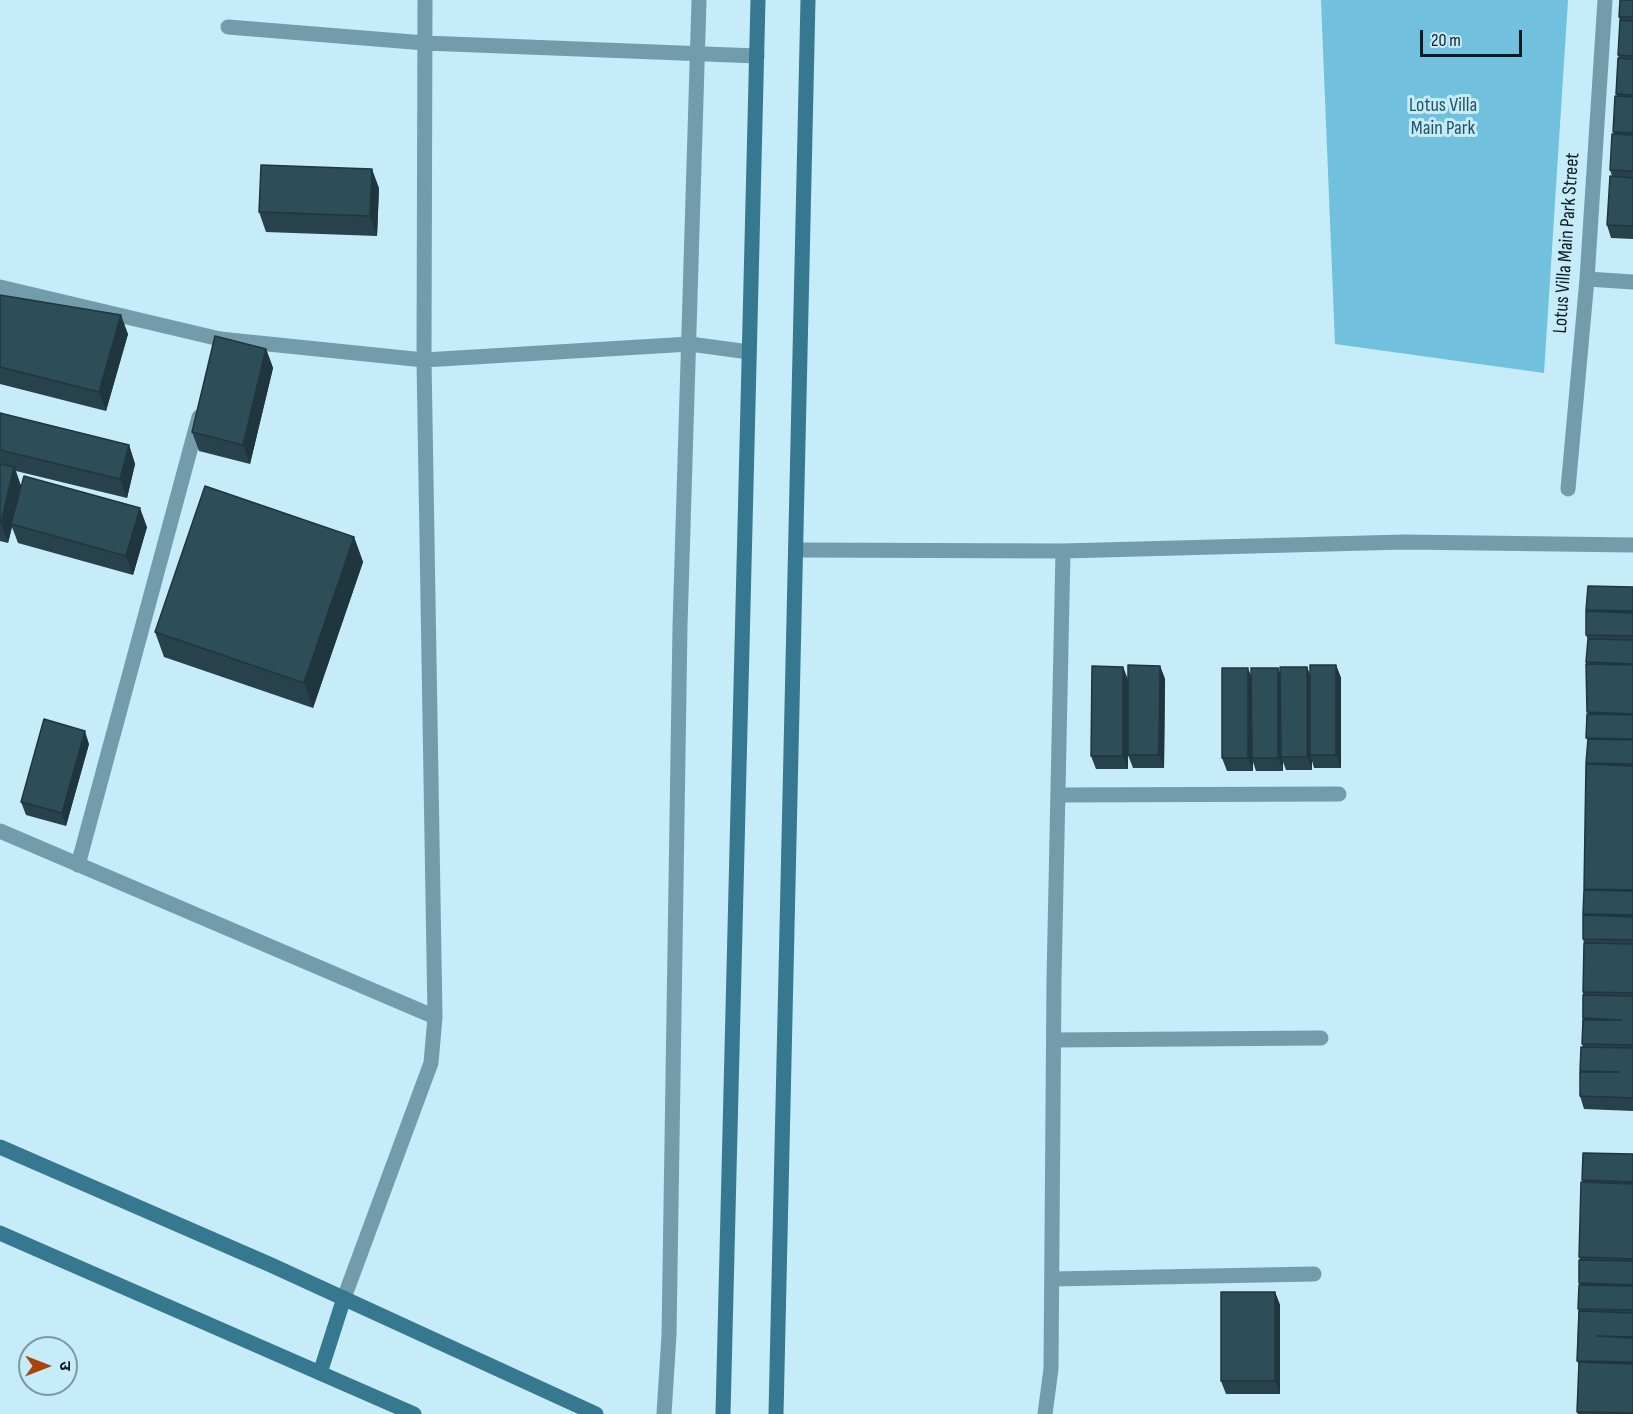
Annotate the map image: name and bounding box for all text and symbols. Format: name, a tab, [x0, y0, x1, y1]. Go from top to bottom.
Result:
scale bar	[1423, 18, 1525, 56]
text: 20 m	[1431, 30, 1461, 51]
park label: Lotus Villa Main Park	[1409, 94, 1477, 141]
street label: Lotus Villa Main Park Street	[1549, 152, 1585, 334]
north arrow	[18, 1336, 78, 1396]
text: उ	[55, 1361, 74, 1371]

